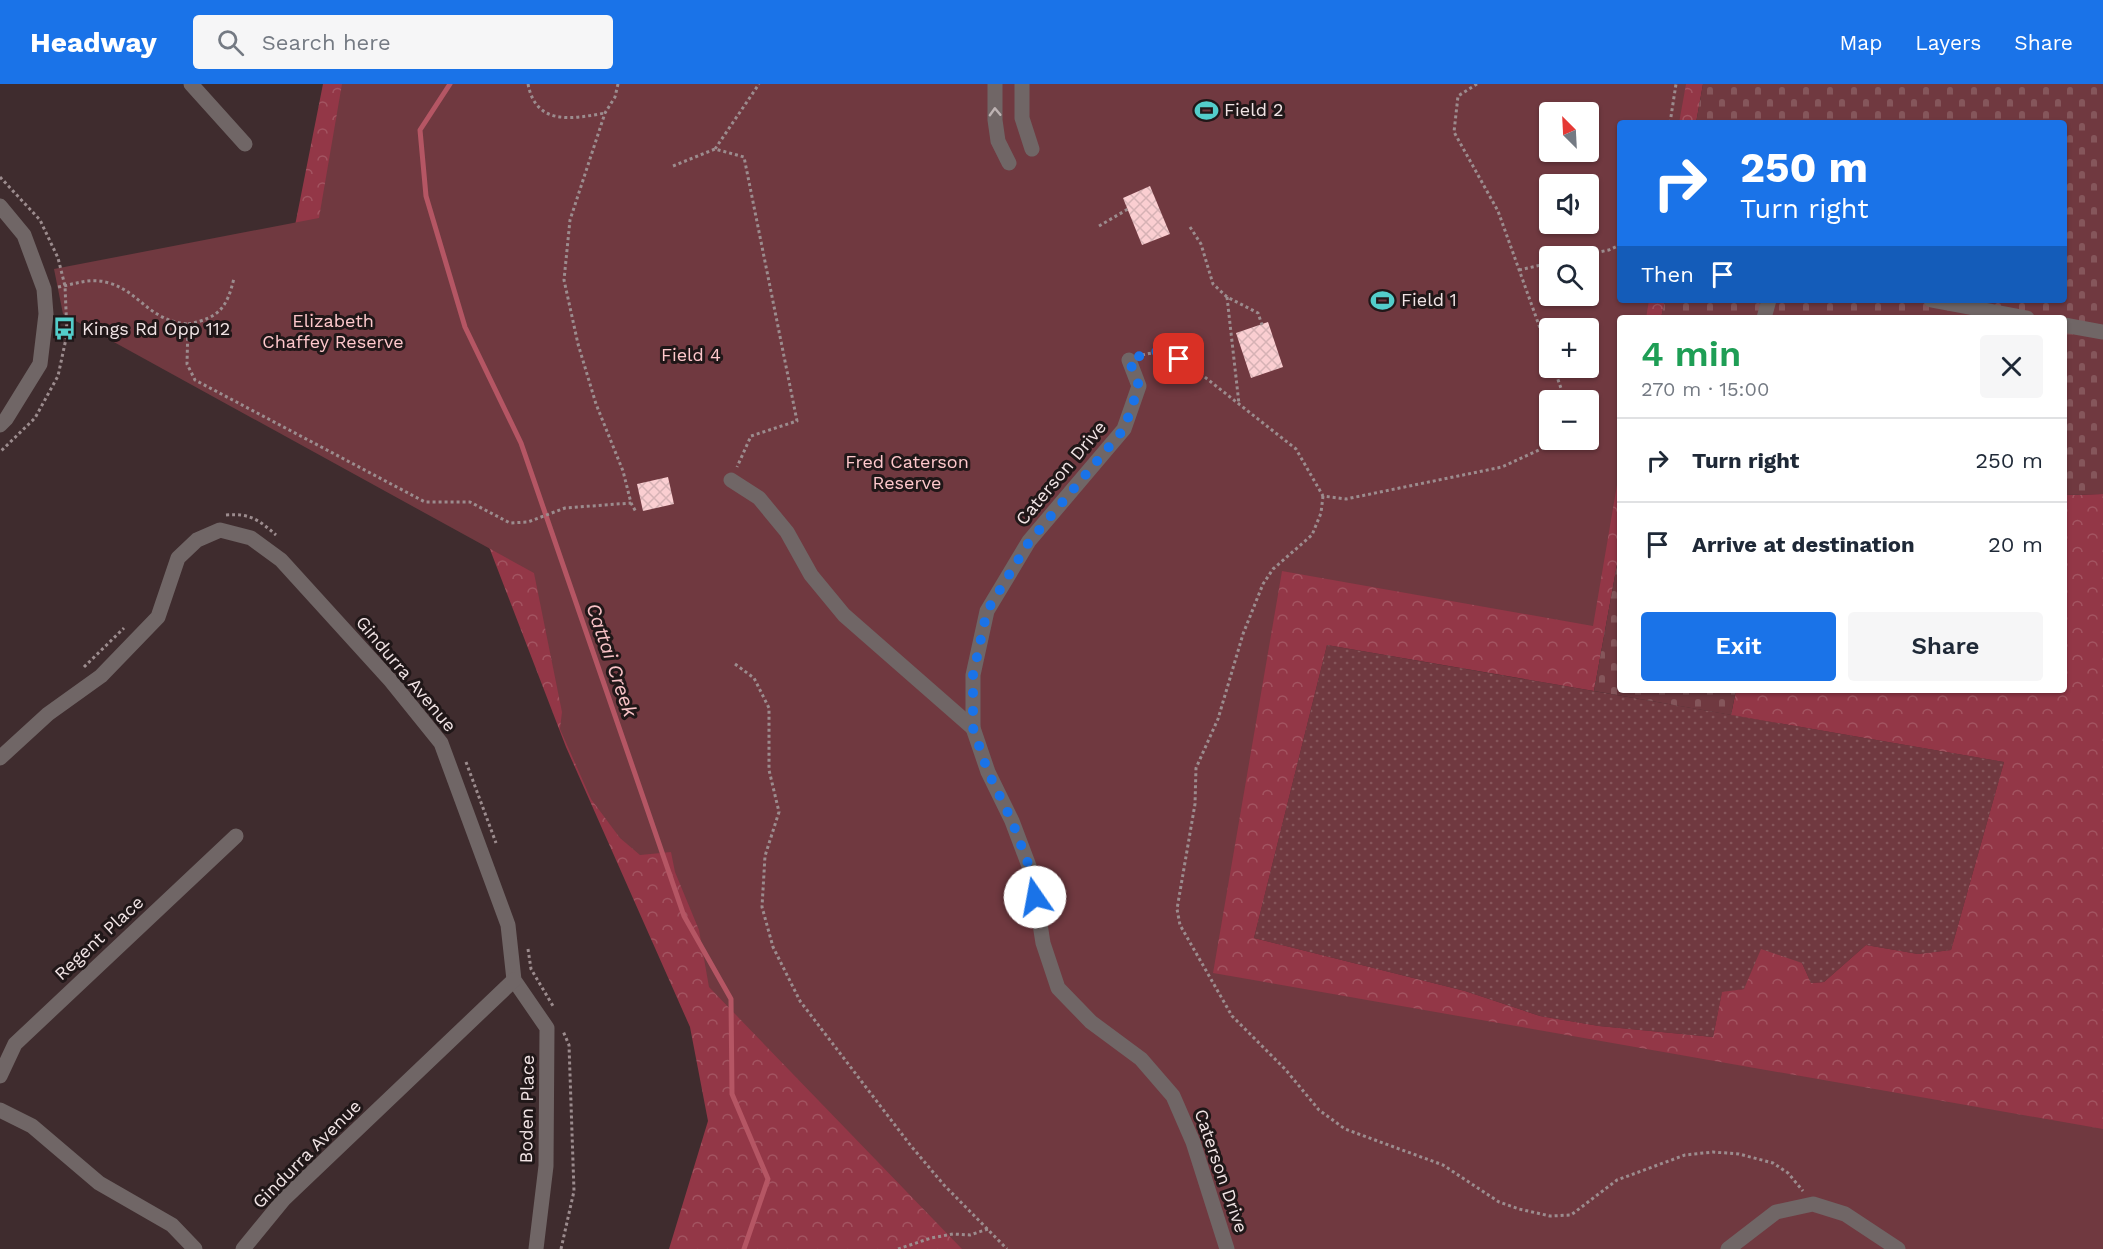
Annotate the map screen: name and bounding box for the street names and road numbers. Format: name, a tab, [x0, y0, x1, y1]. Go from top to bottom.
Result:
street label: Caterson Drive	[1011, 416, 1110, 529]
street label: Gindurra Avenue	[352, 612, 461, 736]
street label: Regent Place	[50, 891, 147, 984]
street label: Boden Place	[515, 1054, 538, 1163]
street label: Gindurra Avenue	[248, 1095, 365, 1212]
street label: Caterson Drive	[1190, 1106, 1252, 1235]

